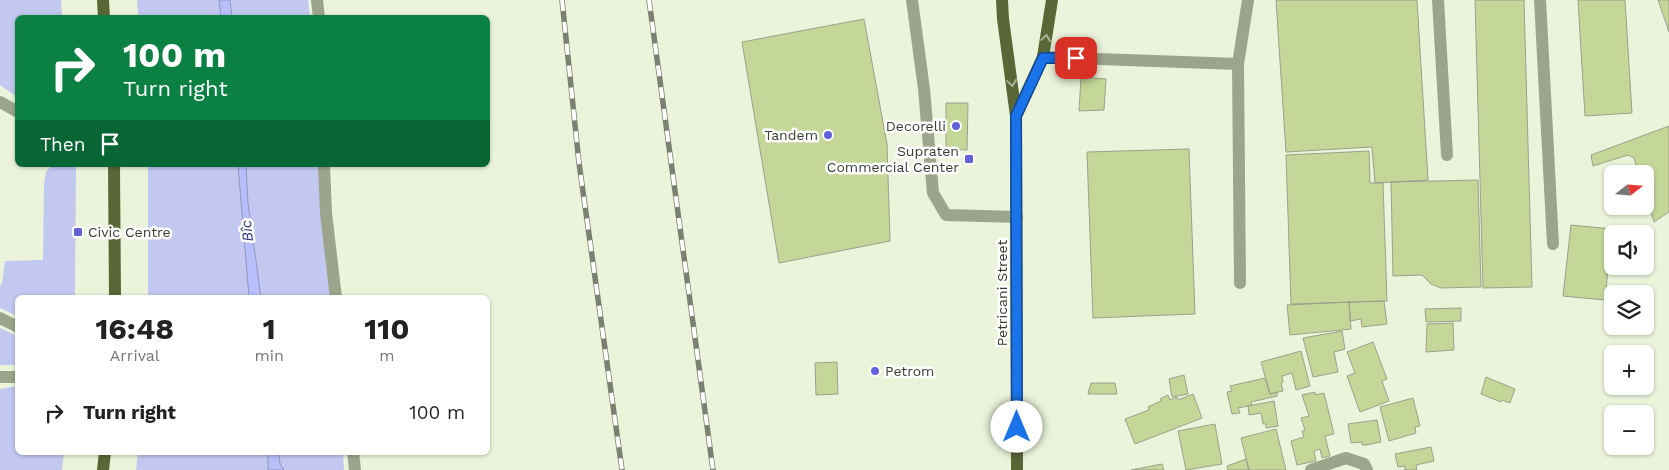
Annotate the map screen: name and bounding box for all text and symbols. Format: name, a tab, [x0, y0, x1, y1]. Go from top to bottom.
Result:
text: 100 m	[123, 34, 226, 76]
one-way arrow	[1040, 34, 1051, 42]
icon: right	[40, 35, 105, 100]
pin	[1055, 37, 1097, 79]
icon: arrive	[1062, 44, 1090, 72]
text: Turn right	[123, 76, 228, 101]
one-way arrow	[1006, 79, 1016, 87]
place label: Decorelli	[886, 118, 946, 134]
marker: Decorelli	[950, 120, 962, 132]
place label: Tandem	[764, 127, 818, 143]
marker: Tandem	[822, 129, 834, 141]
icon: arrive	[96, 130, 124, 158]
text: Then	[40, 133, 86, 156]
place label: Supraten Commercial Center	[827, 143, 959, 175]
marker: Supraten Commercial Center	[963, 153, 975, 165]
north arrow	[1604, 165, 1654, 215]
map controls	[1604, 165, 1654, 455]
water label: Bîc	[237, 219, 257, 243]
place label: Civic Centre	[88, 224, 171, 240]
button: sound	[1604, 225, 1654, 275]
marker: Civic Centre	[72, 226, 84, 238]
street label: Petricani Street	[994, 240, 1010, 346]
button: layers	[1604, 285, 1654, 335]
text: 16:48	[95, 311, 174, 346]
text: 1	[263, 311, 276, 346]
text: 110	[364, 311, 410, 346]
button: +	[1604, 345, 1654, 395]
text: Arrival	[110, 346, 160, 365]
text: min	[255, 346, 284, 365]
text: m	[379, 346, 395, 365]
place label: Petrom	[885, 363, 934, 379]
marker: Petrom	[869, 365, 881, 377]
icon: right	[40, 399, 68, 427]
position arrow	[990, 400, 1042, 452]
text: Turn right	[83, 401, 176, 424]
text: 100 m	[409, 401, 465, 424]
button: −	[1604, 405, 1654, 455]

